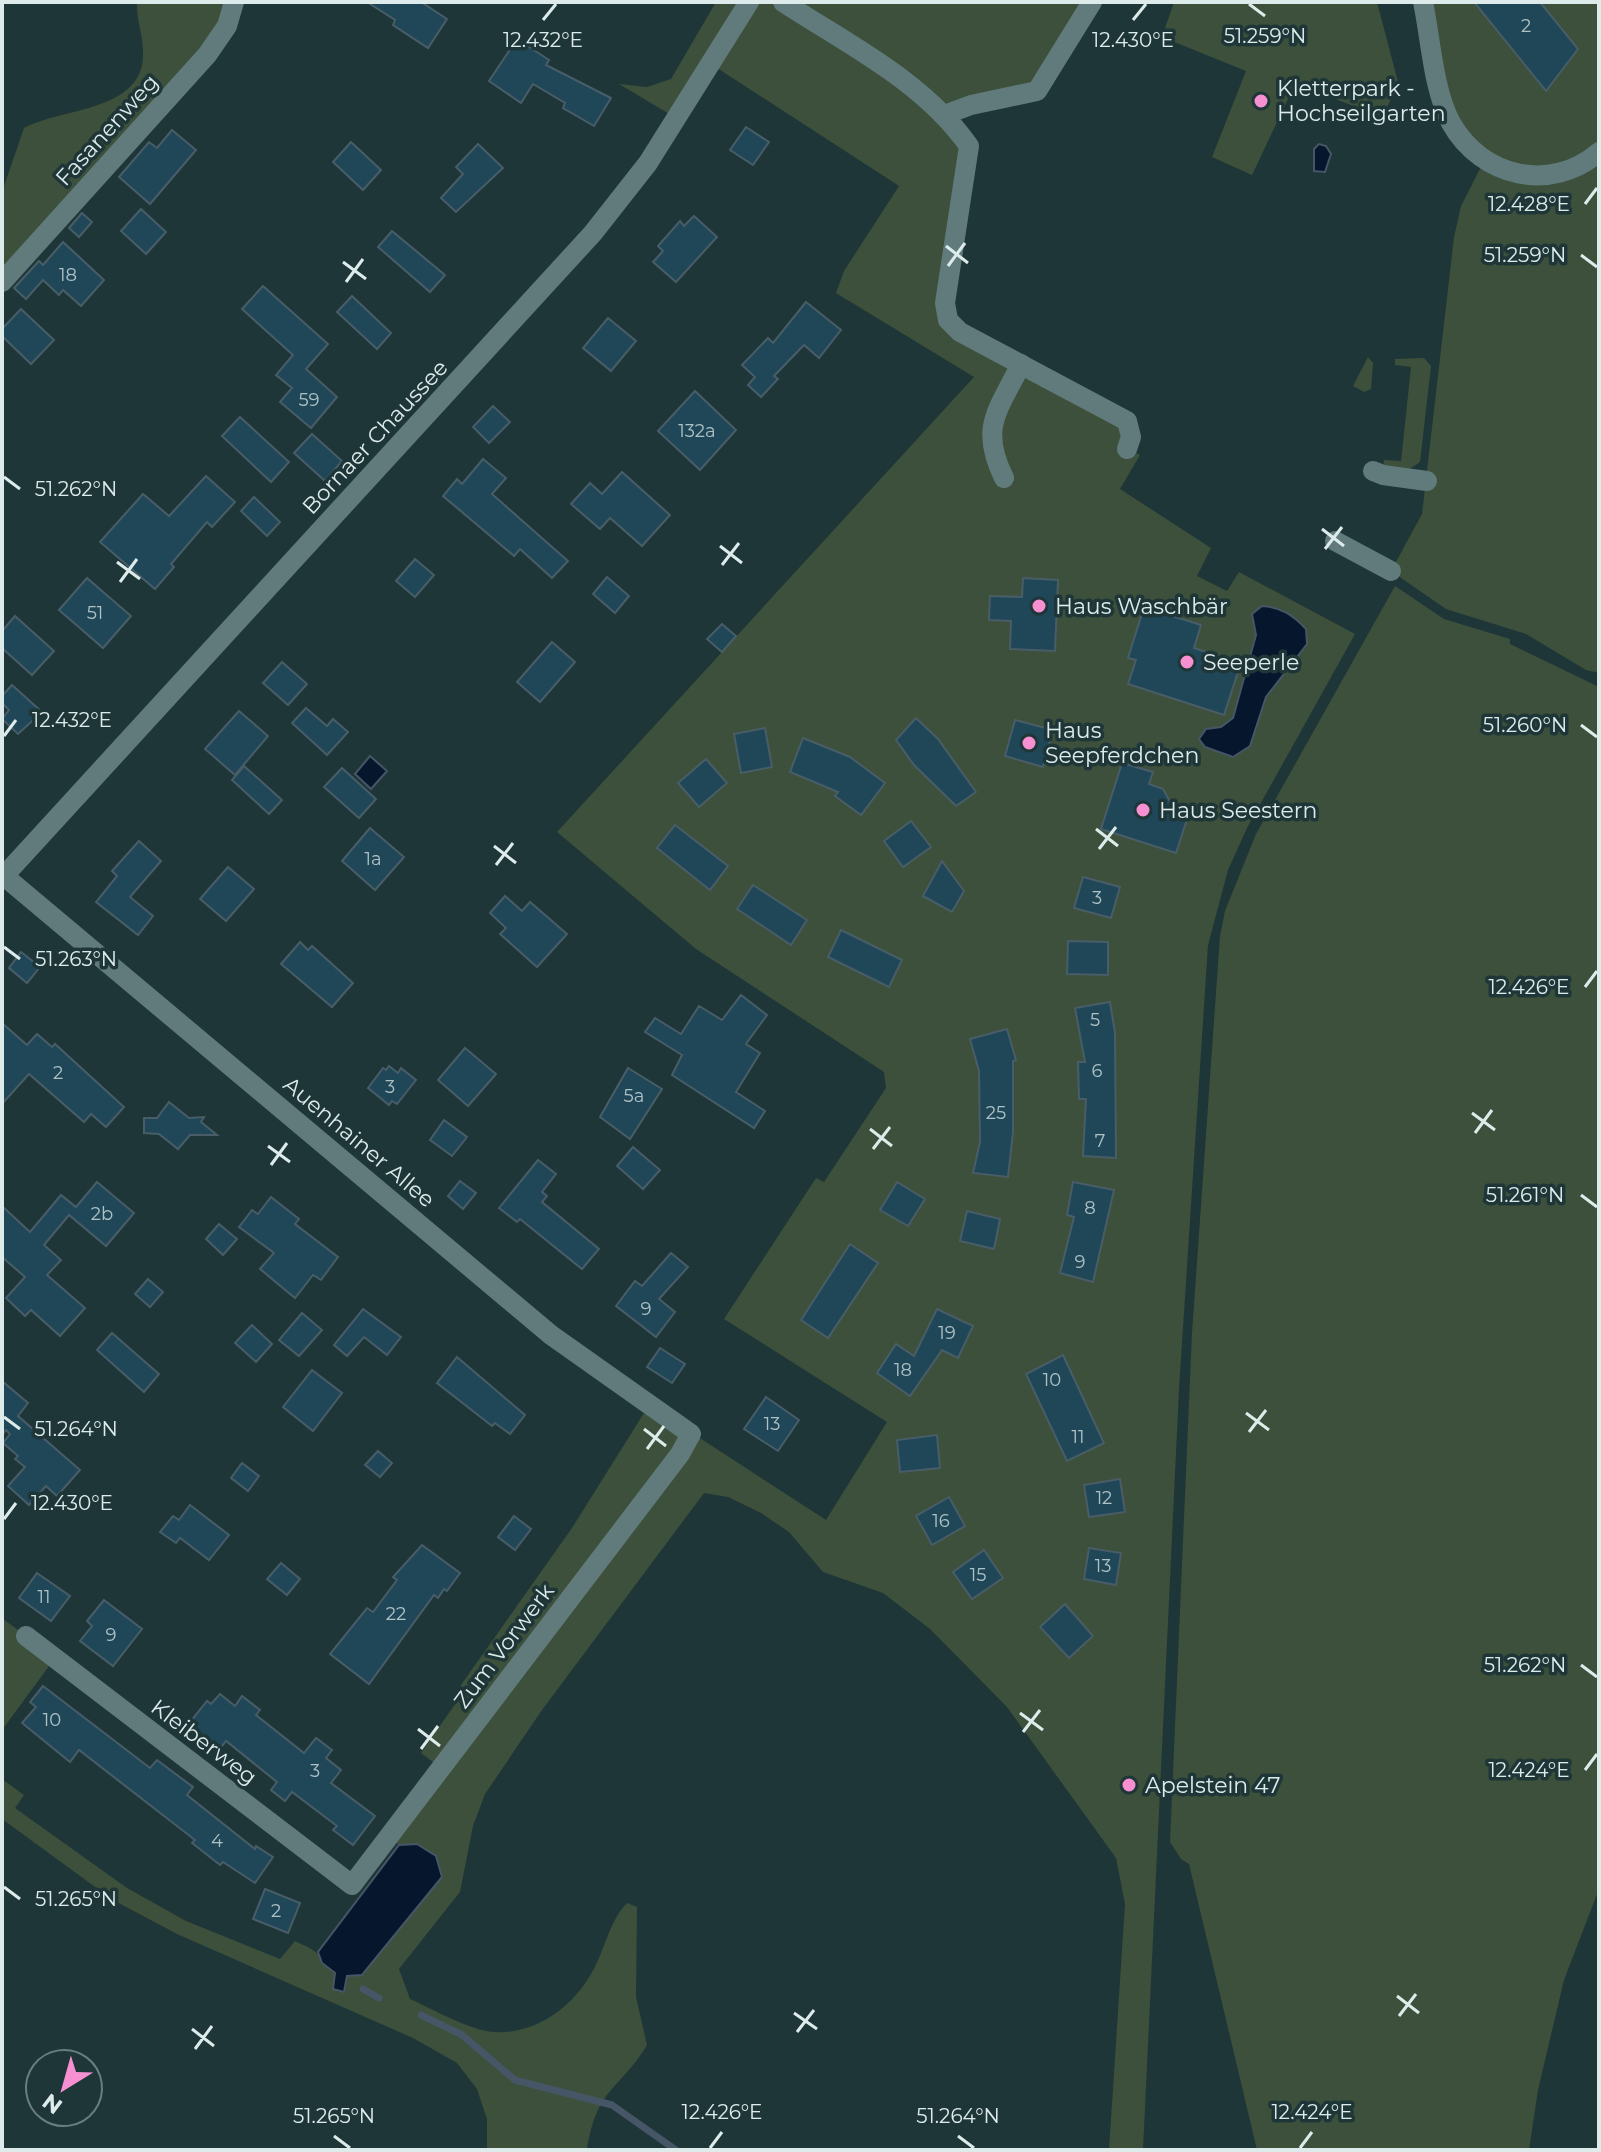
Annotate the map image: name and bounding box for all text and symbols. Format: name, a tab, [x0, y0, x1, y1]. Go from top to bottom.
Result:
house number: 2	[1521, 15, 1531, 37]
text: 51.259°N	[1224, 24, 1306, 48]
text: 12.432°E	[503, 28, 583, 52]
text: 12.430°E	[1092, 28, 1174, 52]
street label: Fasanenweg	[50, 69, 164, 191]
place label: Kletterpark - Hochseilgarten	[1277, 75, 1446, 127]
marker: Kletterpark - Hochseilgarten	[1252, 92, 1270, 110]
text: 12.428°E	[1488, 192, 1570, 216]
text: 51.259°N	[1484, 243, 1566, 267]
house number: 18	[59, 264, 77, 286]
street label: Bornaer Chaussee	[297, 354, 453, 520]
house number: 59	[298, 389, 320, 411]
house number: 132a	[678, 420, 716, 442]
text: 51.262°N	[35, 477, 117, 501]
place label: Haus Waschbär	[1055, 593, 1228, 620]
marker: Haus Waschbär	[1030, 597, 1048, 615]
house number: 51	[87, 602, 103, 624]
place label: Seeperle	[1203, 649, 1299, 676]
marker: Seeperle	[1178, 653, 1196, 671]
text: 12.432°E	[32, 708, 112, 732]
text: 51.260°N	[1483, 713, 1567, 737]
place label: Haus Seepferdchen	[1045, 717, 1199, 769]
marker: Haus Seepferdchen	[1020, 734, 1038, 752]
place label: Haus Seestern	[1159, 797, 1317, 824]
marker: Haus Seestern	[1134, 801, 1152, 819]
house number: 1a	[364, 848, 382, 870]
house number: 3	[1092, 887, 1102, 909]
text: 51.263°N	[35, 947, 117, 971]
text: 12.426°E	[1489, 975, 1569, 999]
house number: 5	[1090, 1009, 1100, 1031]
house number: 6	[1092, 1060, 1103, 1082]
house number: 2	[53, 1062, 63, 1084]
street label: Auenhainer Allee	[278, 1071, 440, 1213]
house number: 3	[385, 1076, 395, 1098]
house number: 5a	[624, 1085, 644, 1107]
house number: 25	[986, 1102, 1006, 1124]
house number: 7	[1095, 1130, 1105, 1152]
text: 51.261°N	[1486, 1183, 1564, 1207]
house number: 8	[1084, 1197, 1096, 1219]
house number: 2b	[91, 1203, 113, 1225]
house number: 9	[1075, 1251, 1086, 1273]
house number: 9	[641, 1298, 652, 1320]
house number: 19	[938, 1322, 956, 1344]
house number: 18	[894, 1359, 912, 1381]
house number: 10	[1043, 1369, 1061, 1391]
house number: 13	[764, 1413, 780, 1435]
text: 51.264°N	[34, 1417, 118, 1441]
house number: 11	[1072, 1426, 1085, 1448]
house number: 12	[1096, 1487, 1112, 1509]
text: 12.430°E	[31, 1491, 113, 1515]
house number: 16	[932, 1510, 950, 1532]
house number: 13	[1095, 1555, 1111, 1577]
house number: 15	[970, 1564, 986, 1586]
street label: Zum Vorwerk	[448, 1578, 560, 1714]
house number: 11	[38, 1586, 51, 1608]
house number: 22	[386, 1603, 406, 1625]
house number: 9	[106, 1624, 117, 1646]
text: 51.262°N	[1484, 1653, 1566, 1677]
street label: Kleiberweg	[146, 1693, 262, 1791]
house number: 10	[43, 1709, 61, 1731]
text: 12.424°E	[1488, 1758, 1570, 1782]
house number: 3	[310, 1760, 320, 1782]
place label: Apelstein 47	[1145, 1772, 1280, 1799]
marker: Apelstein 47	[1120, 1776, 1138, 1794]
house number: 4	[211, 1830, 223, 1852]
text: 51.265°N	[35, 1887, 117, 1911]
house number: 2	[271, 1900, 281, 1922]
north arrow	[24, 2048, 104, 2128]
text: N	[37, 2087, 67, 2120]
text: 12.426°E	[682, 2100, 762, 2124]
text: 12.424°E	[1271, 2100, 1353, 2124]
text: 51.265°N	[293, 2104, 375, 2128]
text: 51.264°N	[916, 2104, 1000, 2128]

